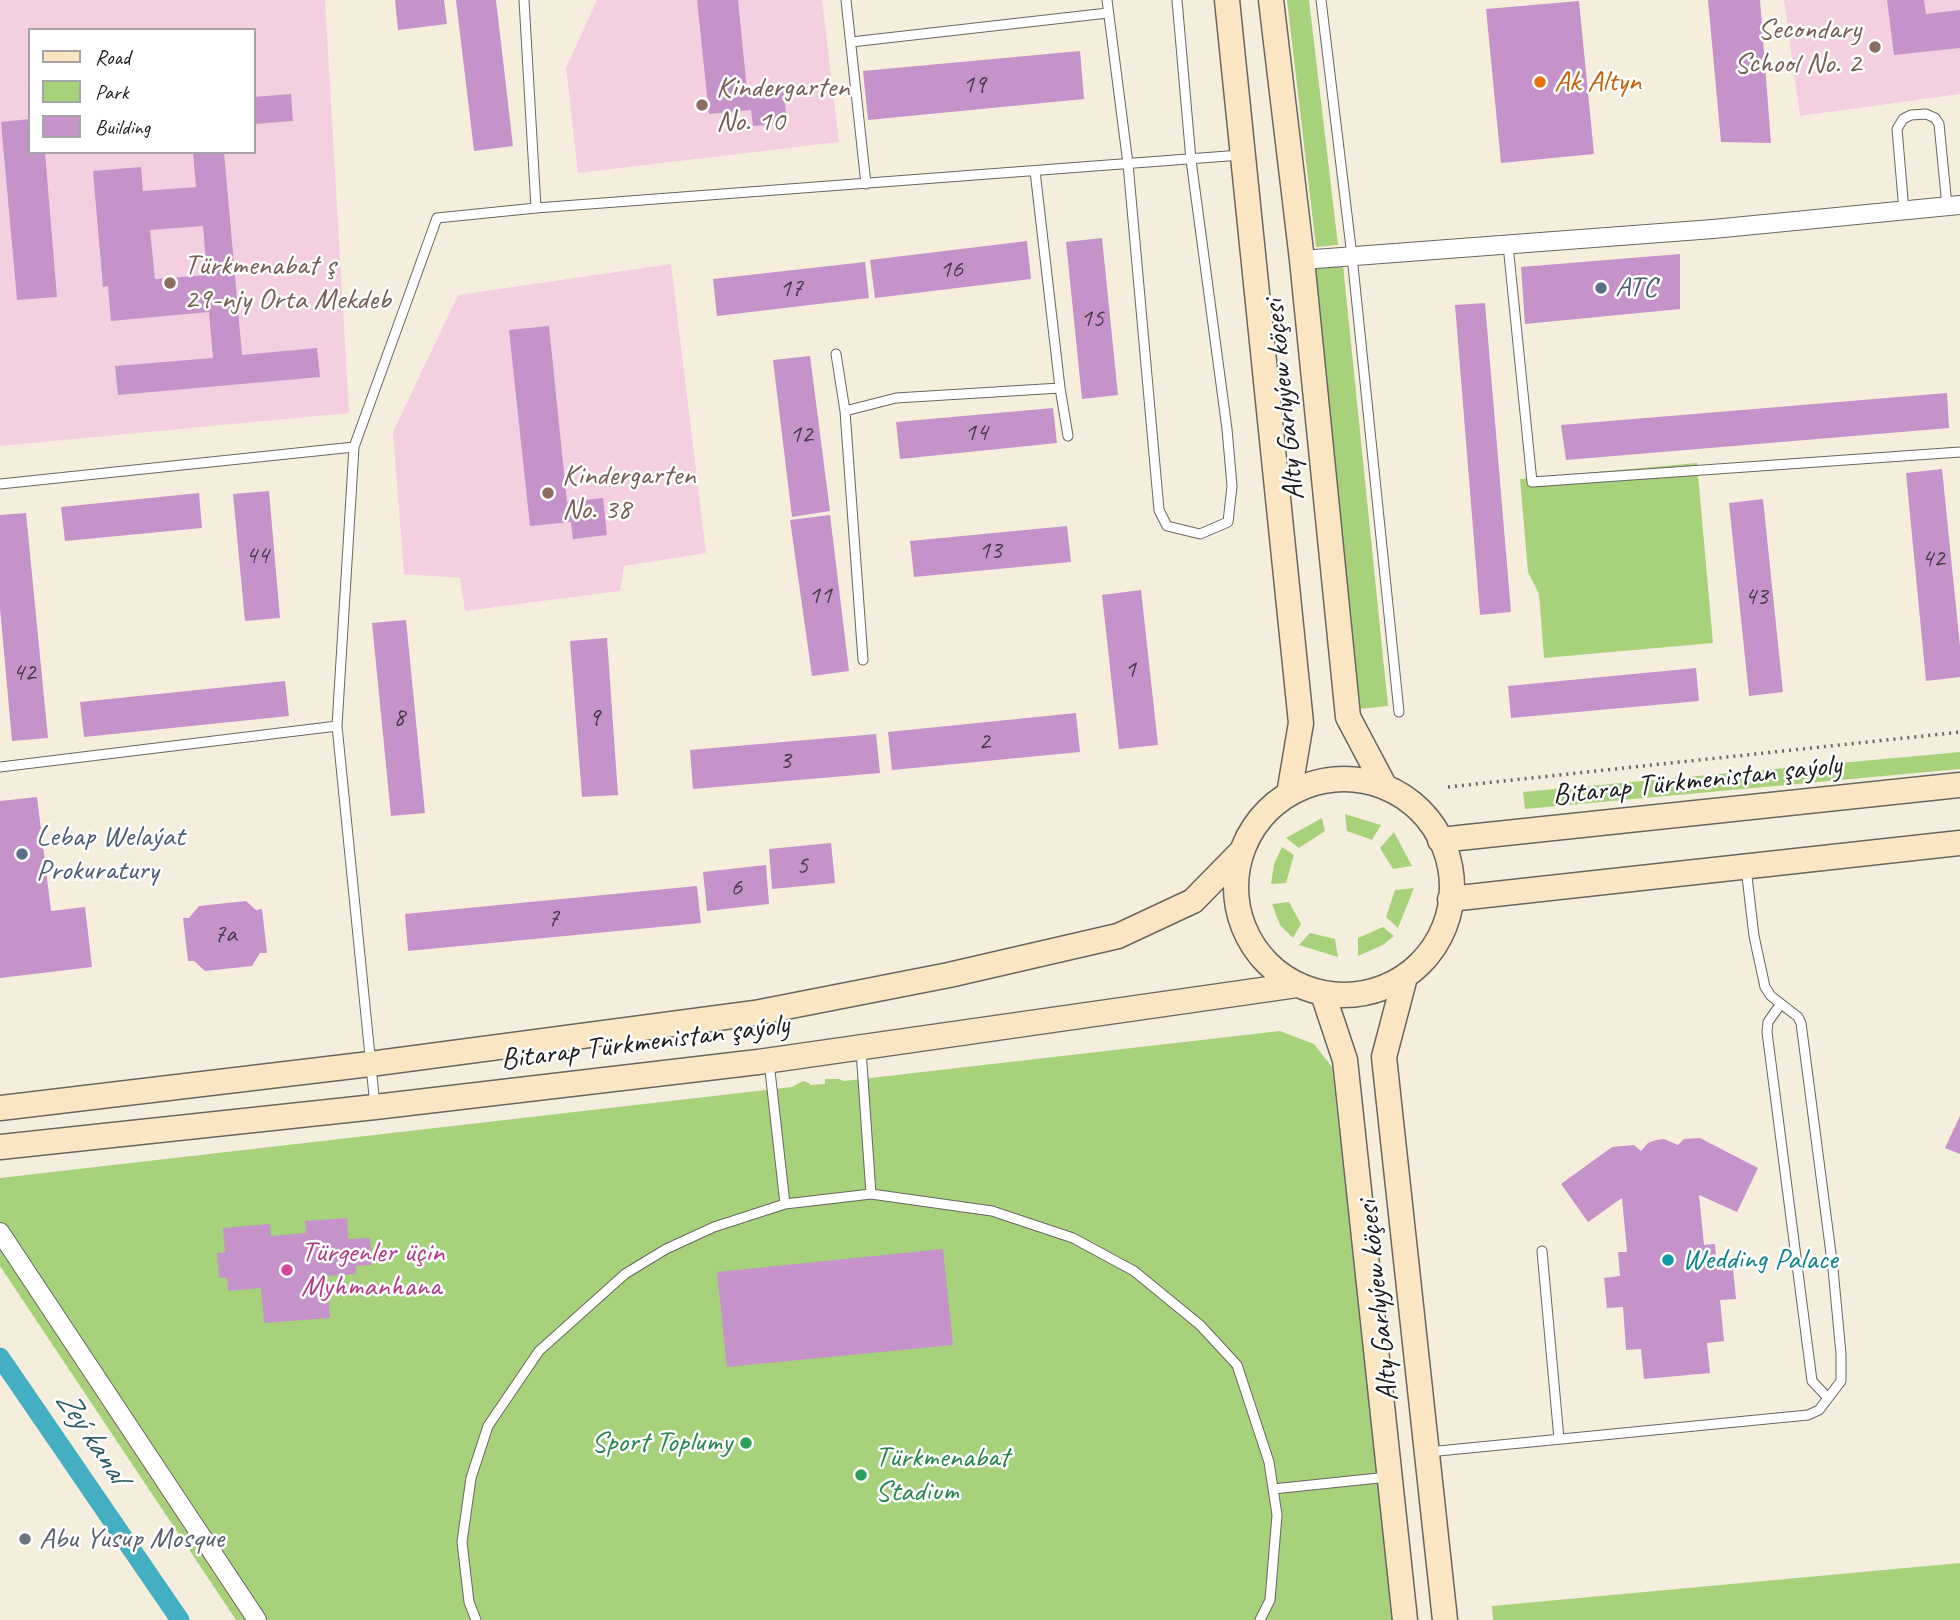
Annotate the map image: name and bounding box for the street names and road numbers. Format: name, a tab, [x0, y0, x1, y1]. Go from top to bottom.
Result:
street label: Alty Garlyýew köçesi	[1257, 298, 1313, 502]
street label: Bitarap Türkmenistan şaýoly	[1551, 748, 1843, 814]
street label: Bitarap Türkmenistan şaýoly	[499, 1007, 791, 1079]
street label: Alty Garlyýew köçesi	[1351, 1199, 1407, 1403]

